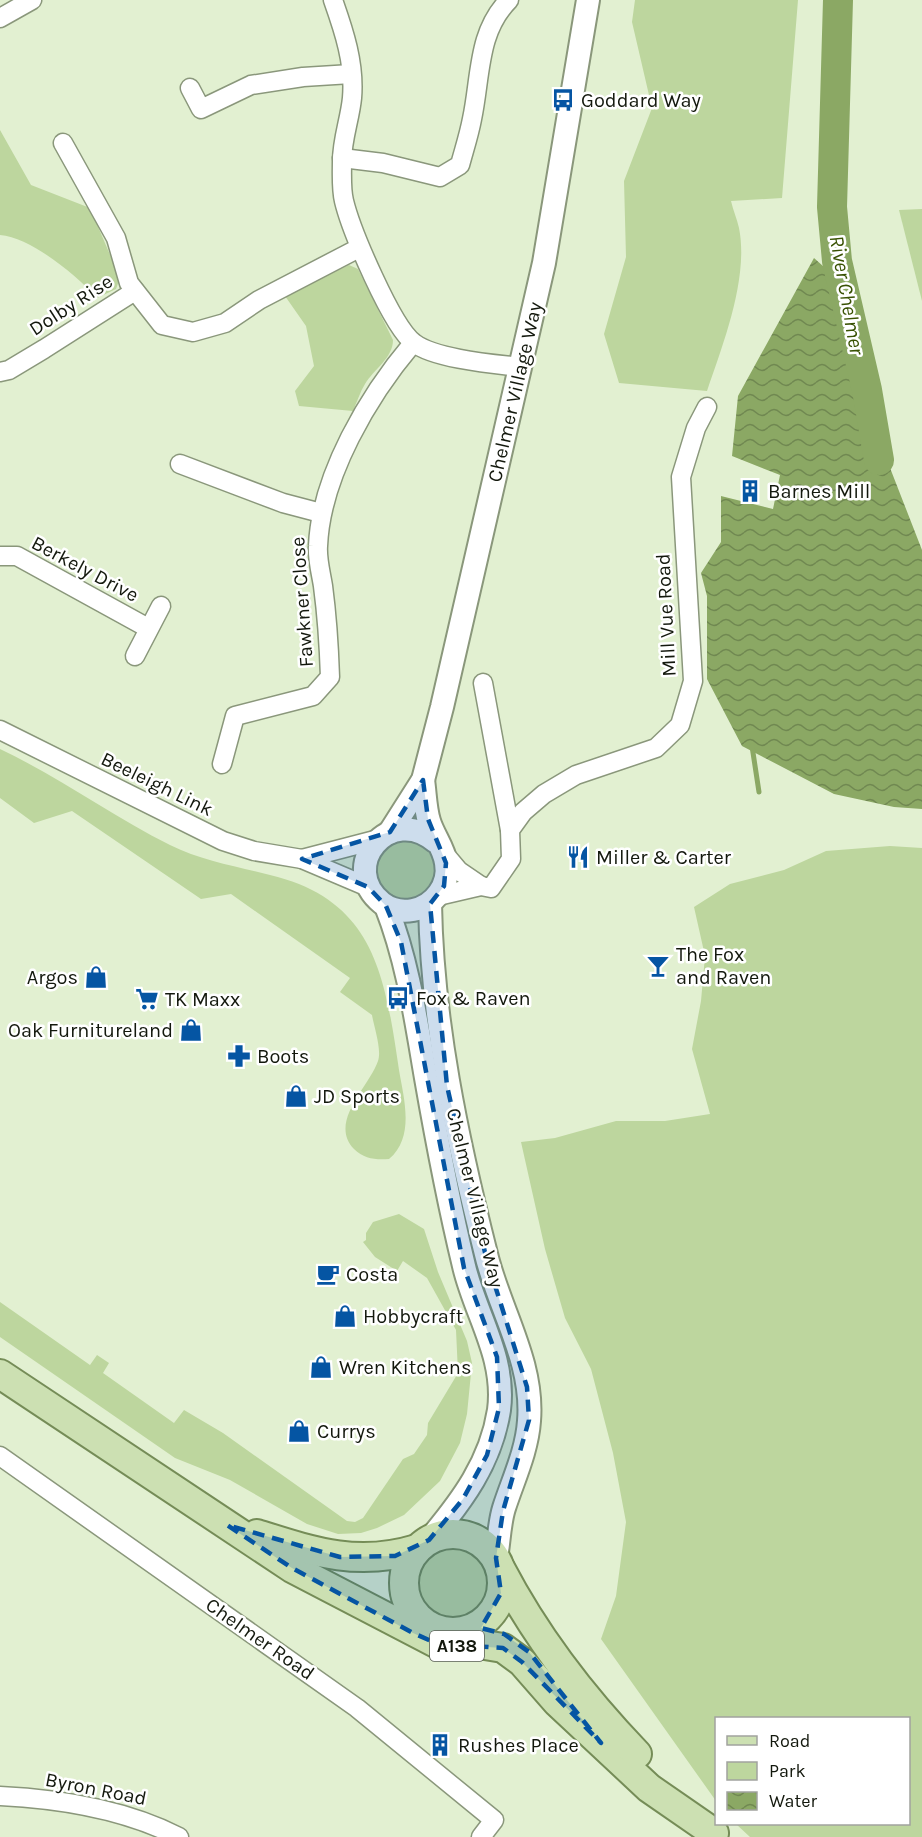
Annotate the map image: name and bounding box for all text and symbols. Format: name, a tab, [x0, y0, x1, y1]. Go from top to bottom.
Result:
bus stop icon: Goddard Way	[550, 87, 576, 113]
place label: Goddard Way	[581, 89, 701, 112]
water label: River Chelmer	[825, 233, 869, 357]
street label: Dolby Rise	[25, 270, 117, 340]
street label: Chelmer Village Way	[483, 300, 547, 484]
building icon: Barnes Mill	[737, 478, 763, 504]
place label: Barnes Mill	[768, 480, 870, 503]
street label: Berkely Drive	[28, 531, 142, 607]
street label: Fawkner Close	[286, 536, 318, 668]
street label: Mill Vue Road	[651, 553, 681, 677]
street label: Beeleigh Link	[97, 747, 217, 821]
restaurant icon: Miller & Carter	[565, 844, 591, 870]
place label: Miller & Carter	[596, 846, 732, 869]
place label: The Fox and Raven	[676, 943, 771, 989]
bar icon: The Fox and Raven	[645, 953, 671, 979]
shop icon: Argos	[83, 964, 109, 990]
place label: Argos	[27, 966, 78, 989]
bus stop icon: Fox & Raven	[385, 985, 411, 1011]
supermarket icon: TK Maxx	[134, 986, 160, 1012]
place label: Fox & Raven	[416, 987, 531, 1010]
place label: TK Maxx	[165, 988, 240, 1011]
shop icon: Oak Furnitureland	[178, 1017, 204, 1043]
place label: Oak Furnitureland	[8, 1019, 173, 1042]
pharmacy icon: Boots	[226, 1043, 252, 1069]
place label: Boots	[257, 1045, 309, 1068]
shop icon: JD Sports	[283, 1083, 309, 1109]
place label: JD Sports	[314, 1085, 400, 1108]
street label: Chelmer Village Way	[442, 1106, 508, 1290]
cafe icon: Costa	[315, 1261, 341, 1287]
place label: Costa	[346, 1263, 398, 1286]
shop icon: Hobbycraft	[332, 1303, 358, 1329]
place label: Hobbycraft	[363, 1305, 464, 1328]
shop icon: Wren Kitchens	[308, 1354, 334, 1380]
place label: Wren Kitchens	[339, 1356, 471, 1379]
shop icon: Currys	[286, 1418, 312, 1444]
place label: Currys	[317, 1420, 376, 1443]
street label: Chelmer Road	[201, 1593, 319, 1685]
road number: A138	[430, 1631, 484, 1661]
legend	[715, 1717, 910, 1825]
text: Road	[769, 1730, 810, 1752]
building icon: Rushes Place	[427, 1732, 453, 1758]
place label: Rushes Place	[458, 1734, 579, 1757]
text: Park	[769, 1760, 806, 1782]
street label: Byron Road	[43, 1768, 149, 1810]
text: Water	[769, 1790, 817, 1812]

